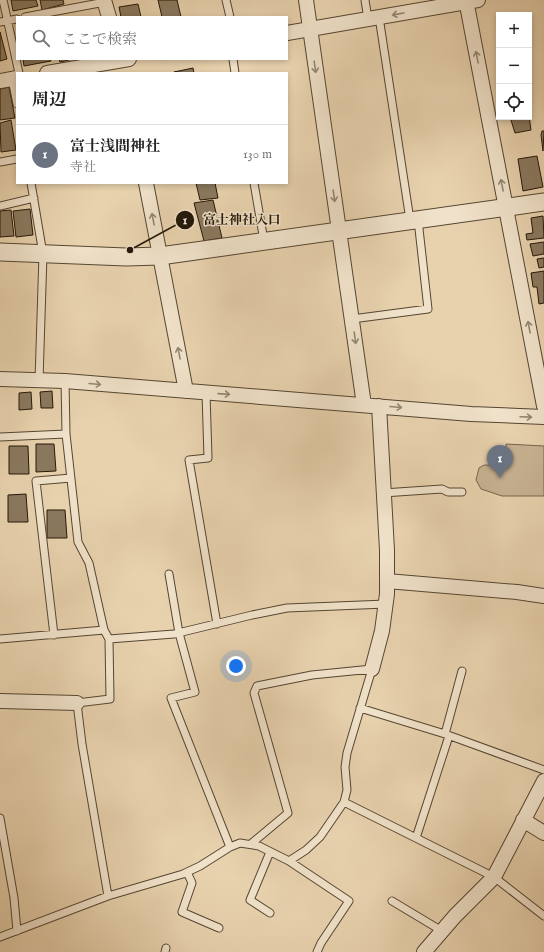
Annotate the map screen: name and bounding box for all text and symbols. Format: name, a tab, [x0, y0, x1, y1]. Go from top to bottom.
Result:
one-way arrow	[392, 10, 405, 18]
map controls	[496, 12, 532, 120]
button: +	[496, 12, 532, 48]
search box	[16, 16, 288, 60]
icon: search	[30, 27, 52, 49]
text: ここで検索	[62, 30, 137, 49]
button: −	[496, 48, 532, 84]
one-way arrow	[473, 51, 481, 64]
one-way arrow	[311, 60, 319, 73]
button: locate	[496, 84, 532, 120]
text: 周辺	[32, 90, 66, 111]
text: 富士浅間神社	[70, 137, 160, 156]
text: 1	[43, 146, 47, 163]
text: 130 m	[243, 146, 272, 163]
text: 寺社	[70, 159, 96, 176]
one-way arrow	[497, 179, 505, 192]
one-way arrow	[330, 189, 338, 202]
callout: 富士神社入口	[175, 207, 289, 232]
text: 富士神社入口	[203, 212, 281, 229]
one-way arrow	[149, 213, 157, 226]
text: 1	[183, 213, 188, 228]
one-way arrow	[524, 320, 532, 333]
one-way arrow	[351, 331, 359, 344]
one-way arrow	[174, 347, 182, 360]
one-way arrow	[88, 380, 101, 387]
one-way arrow	[217, 391, 230, 398]
one-way arrow	[389, 404, 402, 411]
one-way arrow	[519, 413, 532, 420]
pin: 1	[487, 445, 513, 478]
your location	[226, 656, 246, 676]

